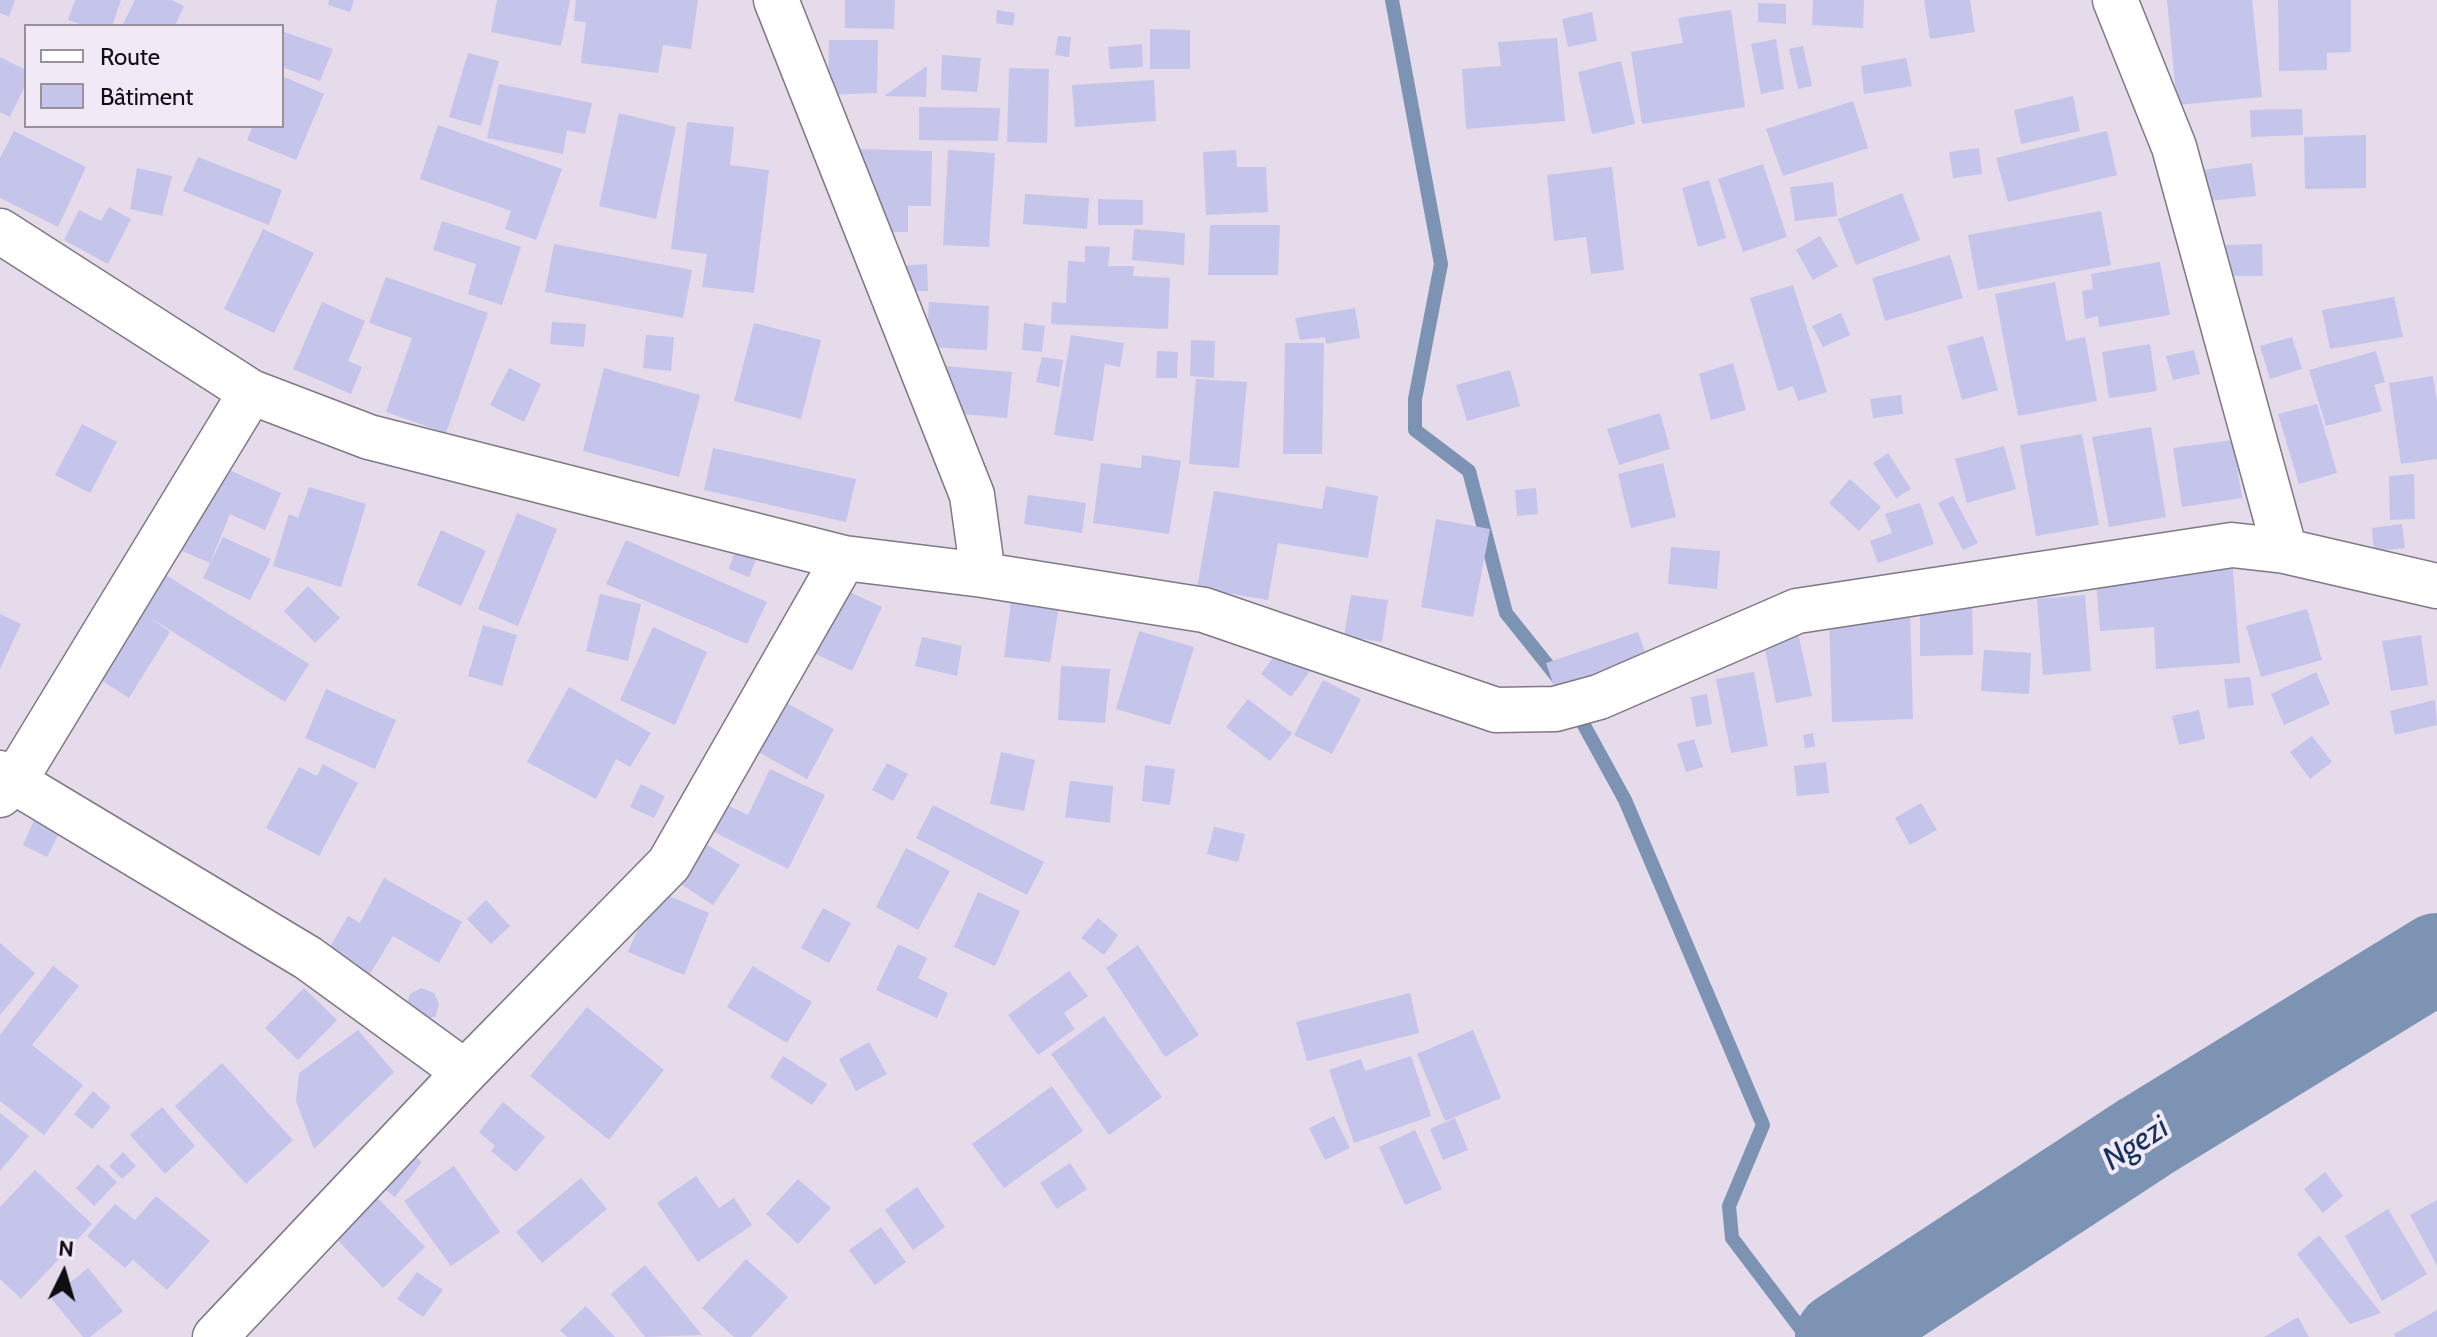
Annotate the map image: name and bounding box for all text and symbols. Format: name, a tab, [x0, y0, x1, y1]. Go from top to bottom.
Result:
legend	[24, 24, 284, 128]
text: Route	[100, 42, 160, 71]
text: Bâtiment	[100, 82, 193, 111]
water label: Ngezi	[2096, 1109, 2176, 1179]
north arrow	[24, 1233, 104, 1313]
text: N	[57, 1234, 75, 1263]

